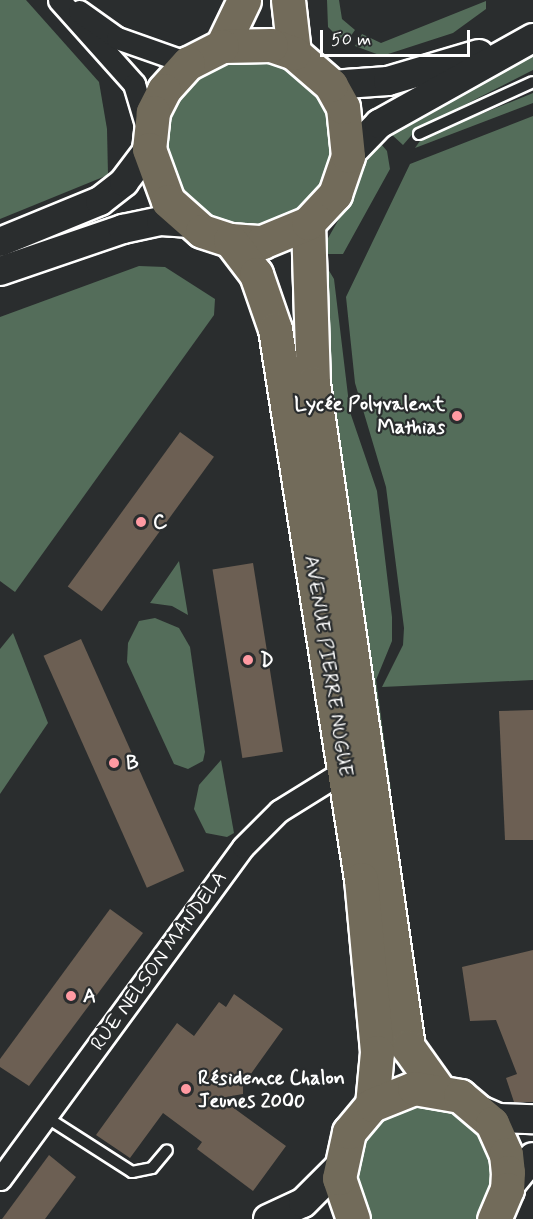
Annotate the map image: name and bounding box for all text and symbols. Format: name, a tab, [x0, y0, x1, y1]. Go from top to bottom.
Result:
scale bar	[323, 18, 473, 56]
text: 50 m	[331, 28, 371, 52]
place label: Lycée Polyvalent Mathias	[299, 392, 445, 439]
marker: Lycée Polyvalent Mathias	[450, 409, 464, 423]
place label: C	[153, 510, 167, 534]
marker: C	[134, 515, 148, 529]
street label: AVENUE PIERRE NUGUE	[298, 553, 358, 779]
place label: D	[260, 648, 274, 672]
marker: D	[241, 653, 255, 667]
place label: B	[126, 751, 139, 775]
marker: B	[107, 756, 121, 770]
street label: RUE NELSON MANDELA	[84, 864, 234, 1058]
place label: A	[83, 984, 96, 1008]
marker: A	[64, 989, 78, 1003]
place label: Résidence Chalon Jeunes 2000	[198, 1066, 347, 1113]
marker: Résidence Chalon Jeunes 2000	[179, 1082, 193, 1096]

